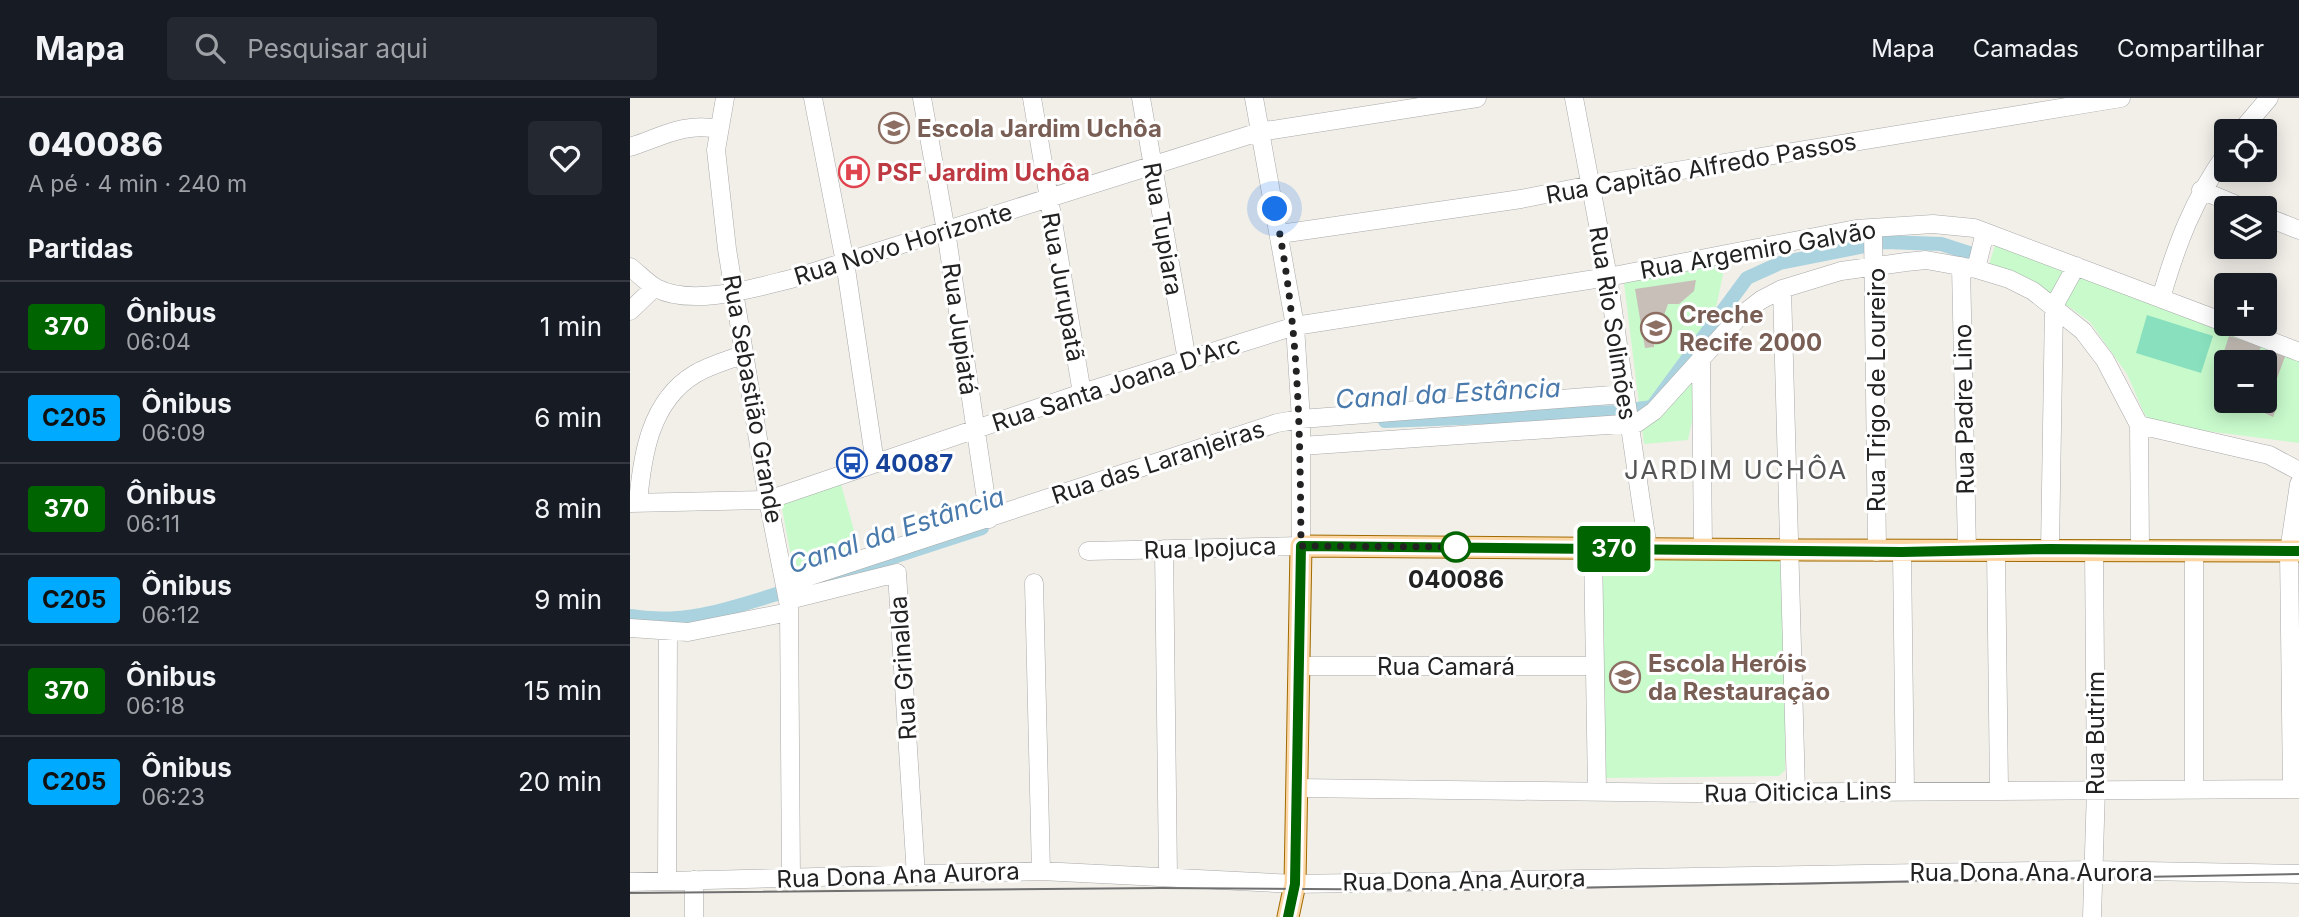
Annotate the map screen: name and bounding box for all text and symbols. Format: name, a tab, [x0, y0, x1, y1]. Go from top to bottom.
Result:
search box	[167, 17, 657, 80]
text: Mapa	[35, 28, 125, 68]
icon: search	[191, 29, 229, 67]
text: Pesquisar aqui	[247, 33, 428, 64]
text: Mapa	[1871, 34, 1935, 63]
text: Camadas	[1973, 34, 2079, 63]
text: Compartilhar	[2117, 34, 2264, 63]
school or university icon: Escola Jardim Uchôa	[877, 111, 911, 145]
place label: Escola Jardim Uchôa	[917, 114, 1162, 143]
map controls	[2214, 119, 2277, 413]
button: locate	[2214, 119, 2277, 182]
button: heart	[528, 121, 602, 195]
text: 040086	[28, 124, 163, 164]
street label: Rua Capitão Alfredo Passos	[1543, 126, 1859, 210]
hospital icon: PSF Jardim Uchôa	[837, 155, 871, 189]
place label: PSF Jardim Uchôa	[877, 158, 1090, 187]
street label: Rua Tupiara	[1137, 160, 1189, 298]
text: A pé · 4 min · 240 m	[28, 170, 247, 198]
your location	[1257, 191, 1292, 226]
button: layers	[2214, 196, 2277, 259]
street label: Rua Novo Horizonte	[790, 197, 1016, 291]
street label: Rua Jurupatã	[1036, 210, 1090, 364]
street label: Rua Argemiro Galvão	[1638, 215, 1878, 285]
street label: Rua Rio Solimões	[1583, 224, 1643, 422]
text: Partidas	[28, 233, 133, 264]
street label: Rua Jupiatá	[936, 261, 984, 397]
street label: Rua Trigo de Loureiro	[1862, 268, 1891, 512]
street label: Rua Sebastião Grande	[717, 272, 789, 526]
button: +	[2214, 273, 2277, 336]
text: Ônibus	[126, 297, 216, 328]
place label: Creche Recife 2000	[1679, 300, 1822, 357]
text: 1 min	[540, 311, 602, 342]
school or university icon: Creche Recife 2000	[1639, 311, 1673, 345]
text: 370	[44, 312, 89, 341]
street label: Rua Padre Lino	[1948, 323, 1980, 495]
text: 06:04	[126, 328, 191, 356]
street label: Rua Santa Joana D'Arc	[988, 330, 1244, 438]
button: −	[2214, 350, 2277, 413]
water label: Canal da Estância	[1335, 372, 1561, 414]
text: Ônibus	[141, 388, 232, 419]
text: 6 min	[534, 402, 602, 433]
text: C205	[42, 403, 106, 432]
street label: Rua das Laranjeiras	[1048, 414, 1268, 510]
text: 06:09	[141, 419, 206, 447]
bus stop icon: 40087	[835, 446, 869, 480]
place label: 40087	[875, 449, 953, 478]
district label: JARDIM UCHÔA	[1624, 454, 1848, 485]
text: Ônibus	[126, 479, 216, 510]
water label: Canal da Estância	[784, 480, 1008, 580]
text: 8 min	[534, 493, 602, 524]
text: 370	[44, 494, 89, 523]
text: 06:11	[126, 510, 180, 538]
line badge: 370	[1574, 526, 1654, 572]
street label: Rua Ipojuca	[1143, 531, 1277, 565]
marker: 040086	[1441, 532, 1471, 562]
text: 370	[1591, 534, 1637, 563]
place label: 040086	[1408, 565, 1504, 594]
text: Ônibus	[141, 570, 232, 601]
text: 9 min	[534, 584, 602, 615]
text: C205	[42, 585, 106, 614]
street label: Rua Grinalda	[883, 595, 923, 741]
text: 06:12	[141, 601, 200, 629]
place label: Escola Heróis da Restauração	[1648, 649, 1830, 706]
street label: Rua Camará	[1377, 652, 1515, 681]
school or university icon: Escola Heróis da Restauração	[1608, 660, 1642, 694]
text: Ônibus	[126, 661, 216, 692]
street label: Rua Butrim	[2081, 671, 2110, 795]
text: 15 min	[524, 675, 602, 706]
text: 370	[44, 676, 89, 705]
text: 06:18	[126, 692, 185, 720]
text: Ônibus	[141, 752, 232, 783]
text: 20 min	[518, 766, 602, 797]
text: C205	[42, 767, 106, 796]
street label: Rua Oiticica Lins	[1704, 776, 1892, 808]
text: 06:23	[141, 783, 205, 811]
street label: Rua Dona Ana Aurora	[776, 856, 1020, 894]
street label: Rua Dona Ana Aurora	[1909, 858, 2153, 887]
street label: Rua Dona Ana Aurora	[1342, 863, 1586, 897]

